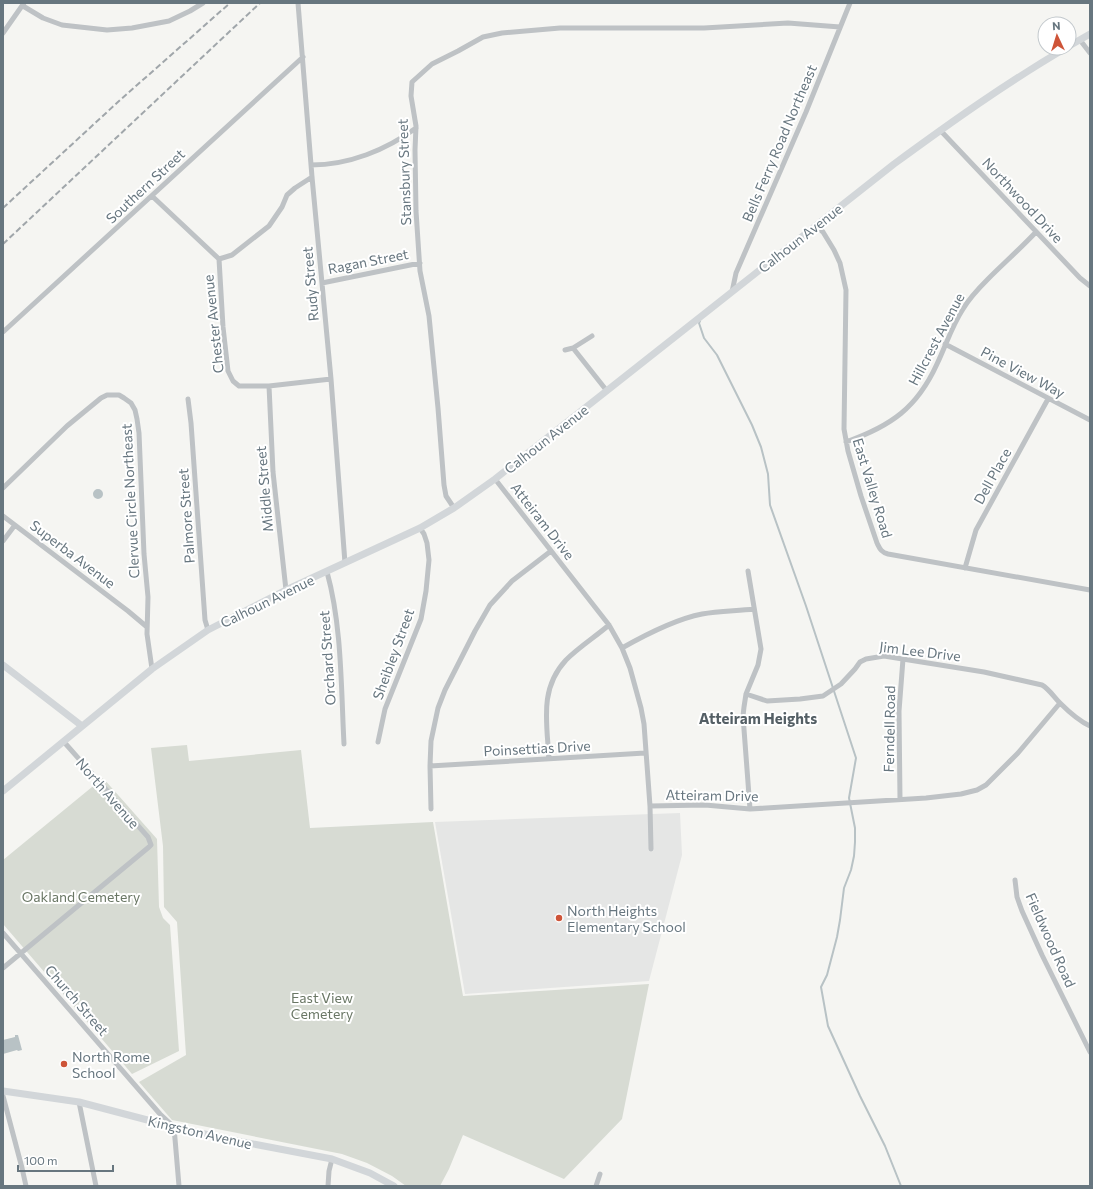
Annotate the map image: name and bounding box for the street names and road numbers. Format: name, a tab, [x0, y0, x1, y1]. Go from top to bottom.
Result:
street label: Bells Ferry Road Northeast	[738, 62, 820, 224]
street label: Stansbury Street	[394, 118, 414, 226]
street label: Southern Street	[102, 145, 188, 227]
street label: Northwood Drive	[979, 154, 1067, 246]
street label: Calhoun Avenue	[755, 200, 845, 276]
street label: Ragan Street	[326, 245, 410, 277]
street label: Rudy Street	[298, 246, 322, 322]
street label: Chester Avenue	[199, 274, 227, 374]
street label: Hillcrest Avenue	[904, 290, 968, 388]
street label: Pine View Way	[978, 343, 1068, 401]
street label: Calhoun Avenue	[501, 401, 591, 477]
street label: Clervue Circle Northeast	[117, 423, 143, 579]
street label: East Valley Road	[850, 436, 896, 540]
street label: Middle Street	[252, 445, 276, 533]
street label: Dell Place	[970, 445, 1014, 507]
street label: Palmore Street	[174, 468, 198, 564]
street label: Atteiram Drive	[508, 479, 578, 563]
street label: Superba Avenue	[27, 516, 119, 592]
street label: Calhoun Avenue	[217, 571, 317, 631]
street label: Sheibley Street	[369, 606, 417, 702]
street label: Orchard Street	[315, 610, 339, 706]
street label: Jim Lee Drive	[878, 638, 962, 664]
street label: Ferndell Road	[880, 686, 898, 772]
street label: Poinsettias Drive	[483, 737, 591, 759]
street label: North Avenue	[73, 754, 143, 832]
street label: Atteiram Drive	[665, 786, 759, 804]
street label: Fieldwood Road	[1023, 890, 1079, 990]
street label: Church Street	[42, 961, 112, 1039]
street label: Kingston Avenue	[146, 1112, 254, 1152]

